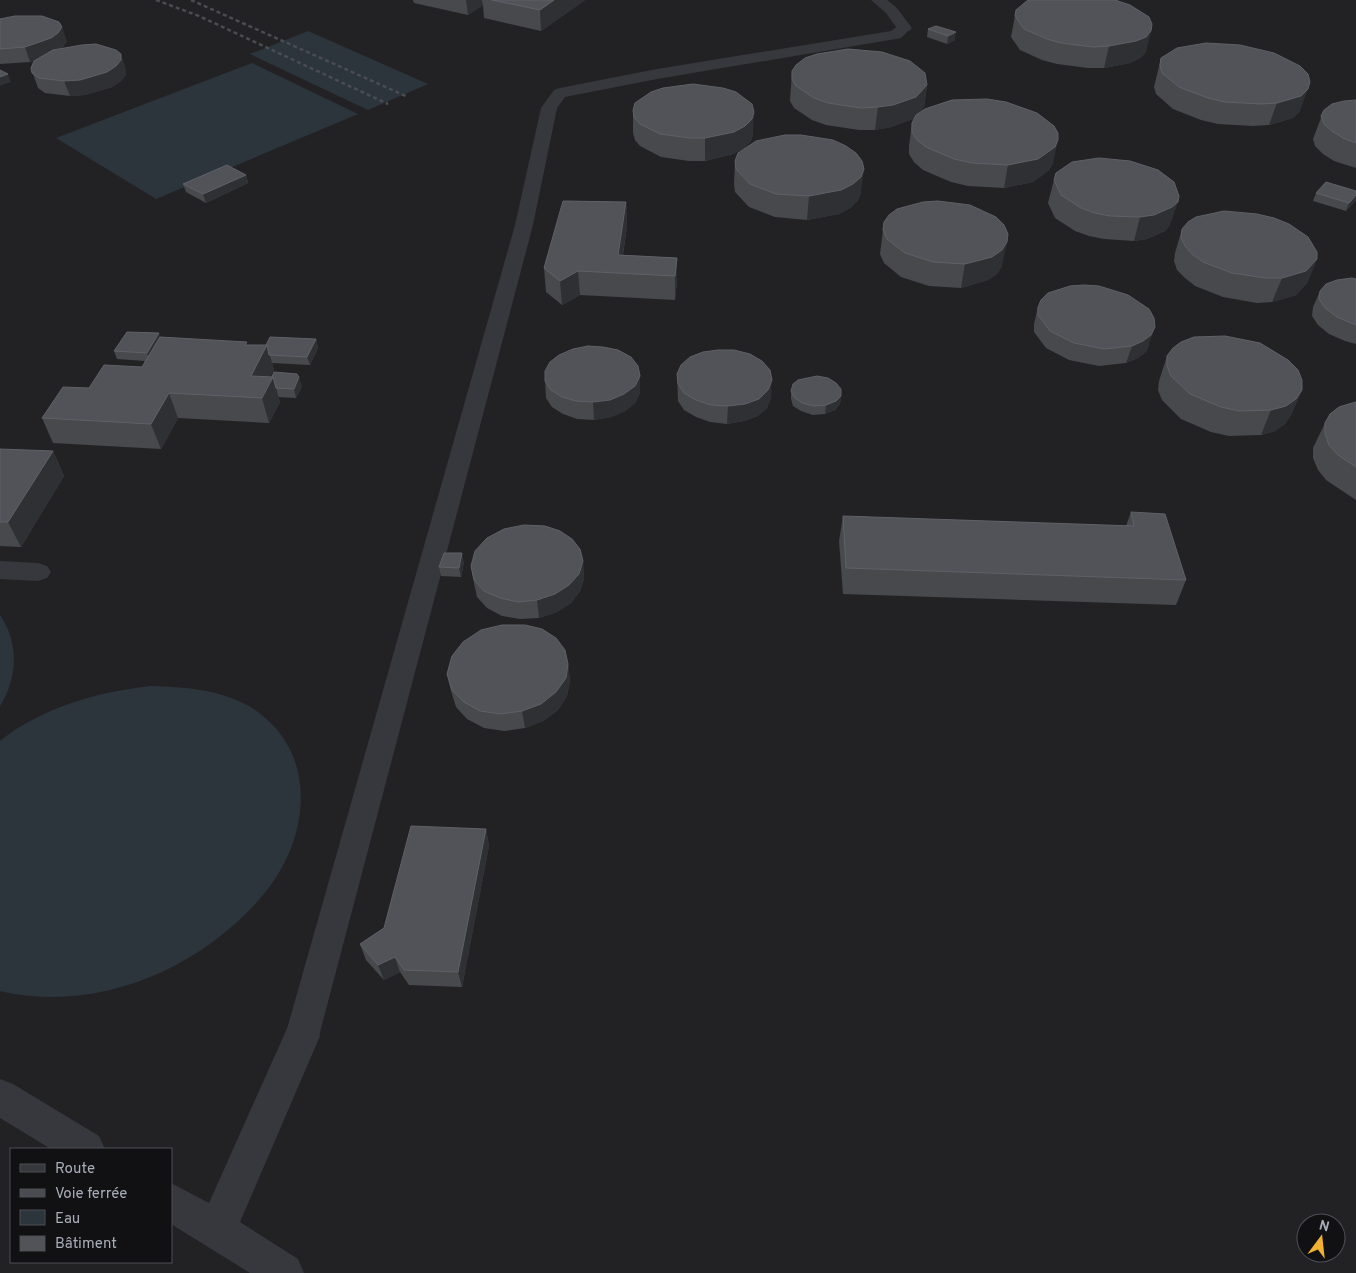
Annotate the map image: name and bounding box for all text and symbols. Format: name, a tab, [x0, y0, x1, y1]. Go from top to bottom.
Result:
legend	[10, 1148, 172, 1263]
text: Route	[55, 1160, 95, 1179]
text: Voie ferrée	[55, 1185, 127, 1204]
text: Eau	[55, 1210, 80, 1229]
north arrow	[1296, 1213, 1346, 1263]
text: N	[1317, 1217, 1331, 1236]
text: Bâtiment	[55, 1235, 117, 1254]

